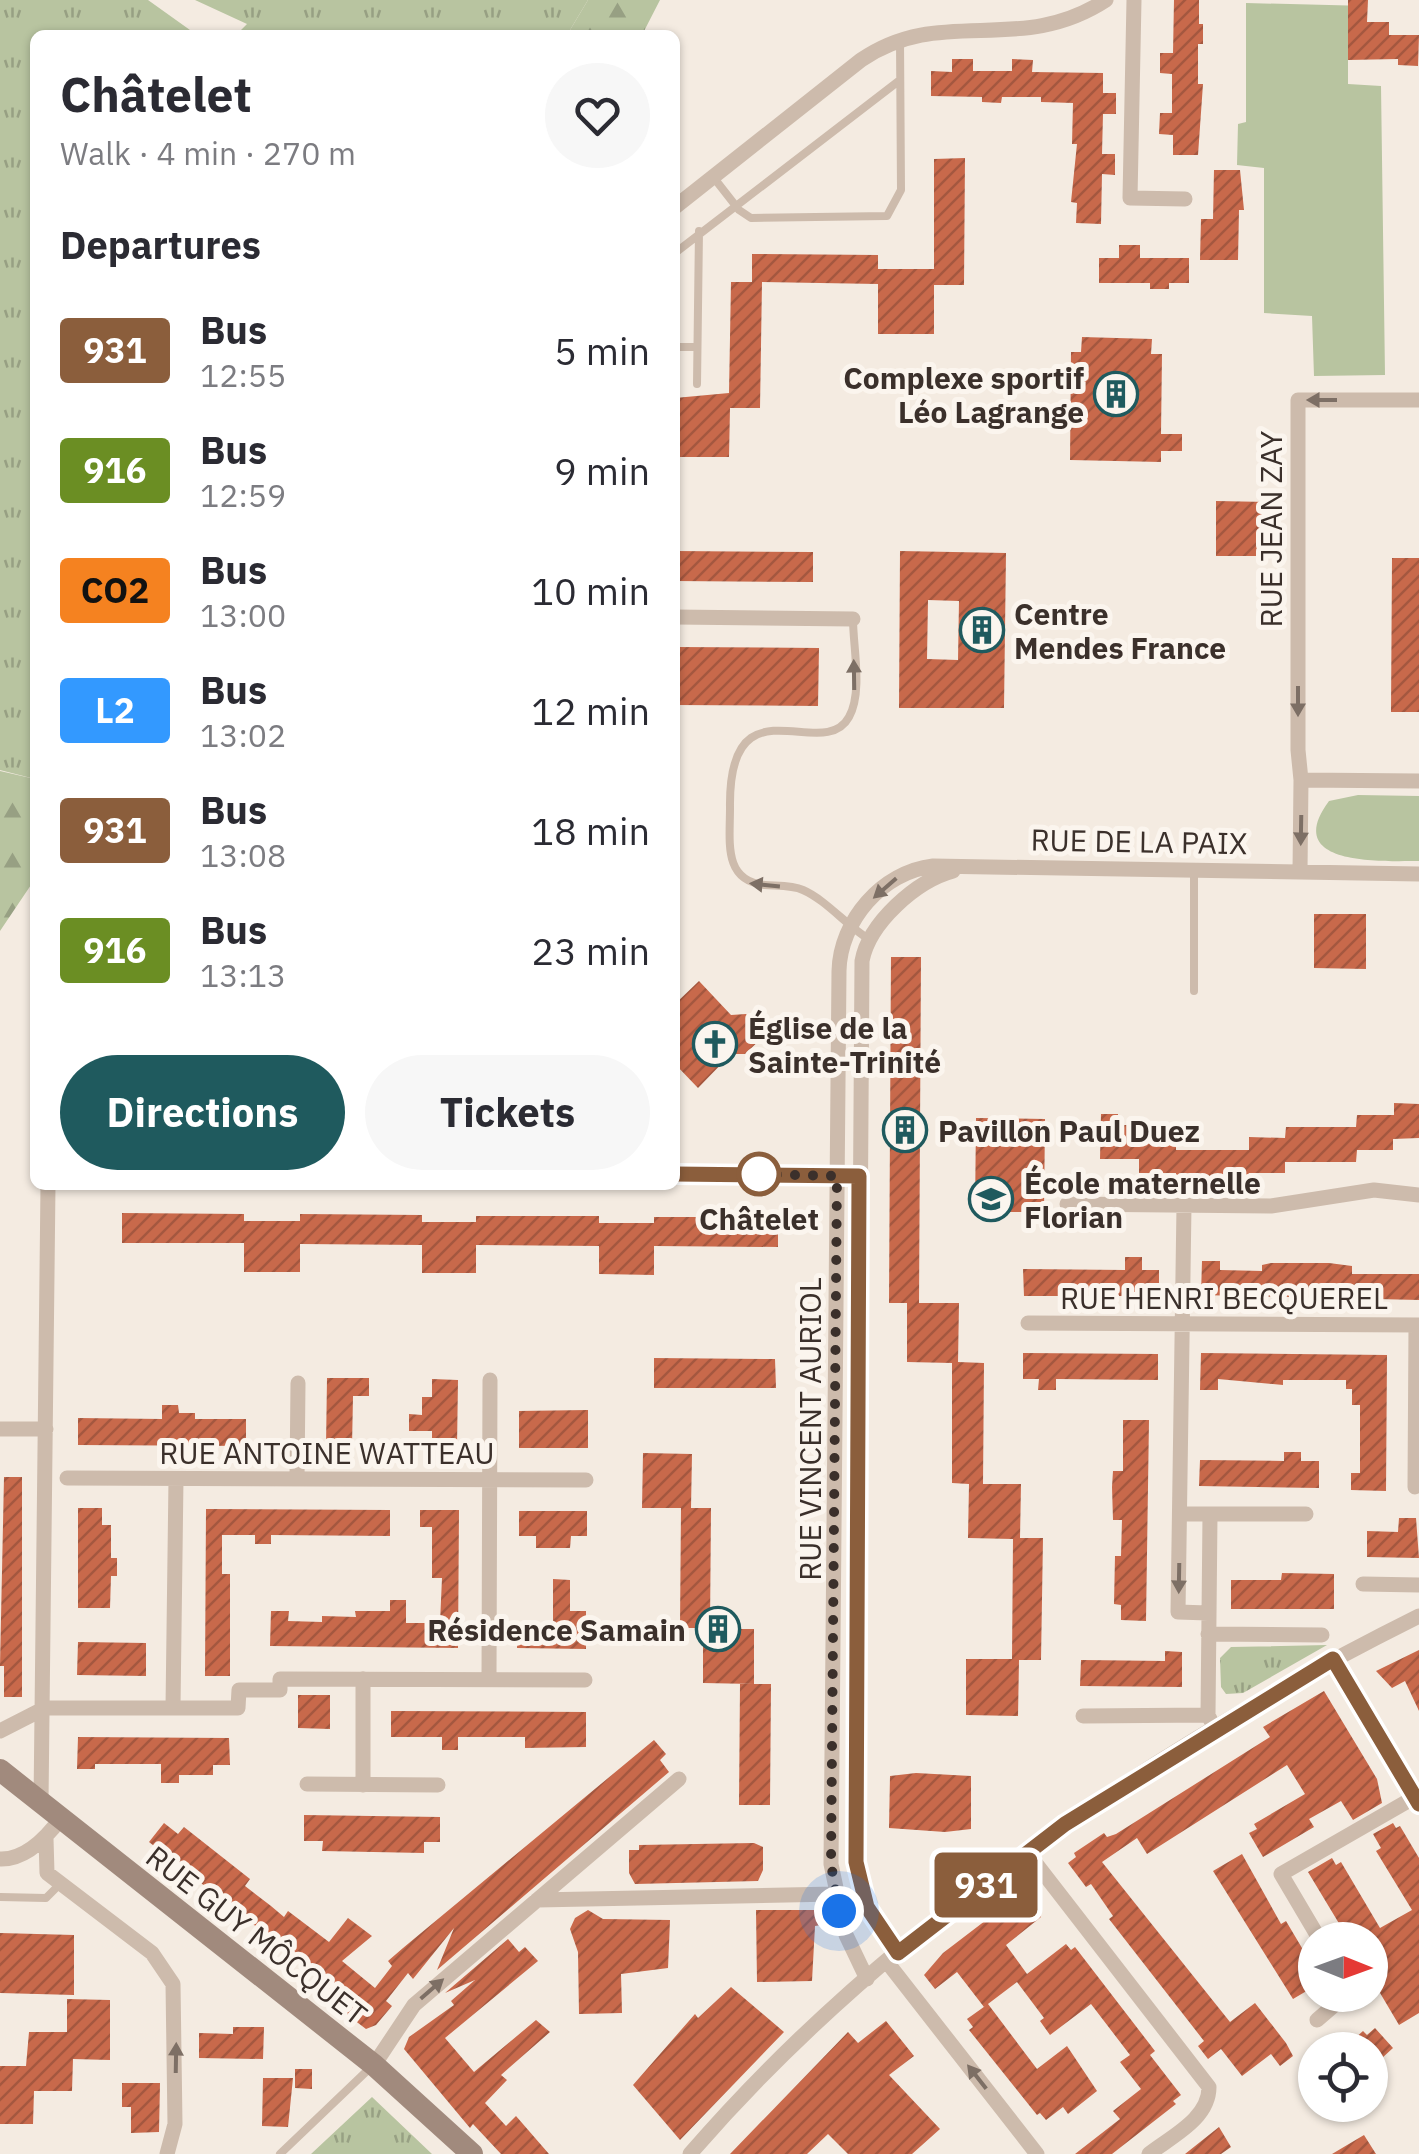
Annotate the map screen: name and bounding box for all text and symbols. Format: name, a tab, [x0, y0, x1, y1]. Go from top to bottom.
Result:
text: Châtelet	[60, 63, 252, 125]
button: heart	[545, 63, 650, 168]
text: Walk · 4 min · 270 m	[60, 132, 356, 174]
text: Departures	[60, 220, 261, 269]
text: Bus	[200, 305, 267, 354]
text: 5 min	[554, 326, 650, 375]
text: 931	[83, 327, 147, 373]
text: 12:55	[200, 354, 286, 396]
place label: Complexe sportif Léo Lagrange	[843, 358, 1084, 431]
building icon: Complexe sportif Léo Lagrange	[1093, 371, 1139, 417]
one-way arrow	[1305, 392, 1337, 408]
text: Bus	[200, 425, 267, 474]
street label: RUE JEAN ZAY	[1251, 430, 1290, 627]
text: 9 min	[554, 446, 650, 495]
text: 916	[83, 447, 147, 493]
text: 12:59	[200, 474, 286, 516]
text: Bus	[200, 545, 267, 594]
text: 10 min	[531, 566, 650, 615]
text: CO2	[81, 567, 149, 613]
text: 13:00	[200, 594, 286, 636]
place label: Centre Mendes France	[1014, 594, 1226, 667]
building icon: Centre Mendes France	[959, 607, 1005, 653]
one-way arrow	[845, 658, 861, 690]
text: Bus	[200, 665, 267, 714]
text: 12 min	[531, 686, 650, 735]
one-way arrow	[1290, 686, 1306, 718]
text: L2	[95, 687, 135, 733]
text: 13:02	[200, 714, 286, 756]
text: Bus	[200, 785, 267, 834]
text: 18 min	[531, 806, 650, 855]
text: 931	[83, 807, 147, 853]
one-way arrow	[1293, 815, 1309, 847]
street label: RUE DE LA PAIX	[1030, 820, 1248, 862]
text: 13:08	[200, 834, 286, 876]
one-way arrow	[873, 876, 898, 898]
one-way arrow	[749, 877, 780, 893]
text: Bus	[200, 905, 267, 954]
text: 23 min	[531, 926, 650, 975]
text: 916	[83, 927, 147, 973]
text: 13:13	[200, 954, 286, 996]
place label: Église de la Sainte-Trinité	[748, 1008, 941, 1081]
church icon: Église de la Sainte-Trinité	[692, 1021, 738, 1067]
button: Directions	[60, 1055, 345, 1170]
button: Tickets	[365, 1055, 650, 1170]
building icon: Pavillon Paul Duez	[882, 1107, 928, 1153]
place label: Pavillon Paul Duez	[938, 1111, 1200, 1150]
marker: Châtelet	[738, 1153, 780, 1195]
place label: École maternelle Florian	[1024, 1163, 1261, 1236]
school or university icon: École maternelle Florian	[968, 1176, 1014, 1222]
place label: Châtelet	[699, 1199, 819, 1238]
street label: RUE VINCENT AURIOL	[790, 1277, 829, 1581]
street label: RUE HENRI BECQUEREL	[1060, 1278, 1388, 1317]
street label: RUE ANTOINE WATTEAU	[159, 1433, 495, 1472]
one-way arrow	[1170, 1563, 1186, 1595]
building icon: Résidence Samain	[695, 1606, 741, 1652]
place label: Résidence Samain	[427, 1610, 686, 1649]
street label: RUE GUY MÔCQUET	[139, 1837, 375, 2033]
line badge: 931	[928, 1852, 1044, 1918]
text: 931	[954, 1862, 1018, 1908]
your location	[814, 1886, 864, 1936]
north arrow	[1298, 1922, 1388, 2012]
map controls	[1298, 1922, 1388, 2122]
one-way arrow	[420, 1978, 445, 2000]
button: locate	[1298, 2032, 1388, 2122]
one-way arrow	[168, 2042, 184, 2074]
one-way arrow	[968, 2064, 988, 2090]

